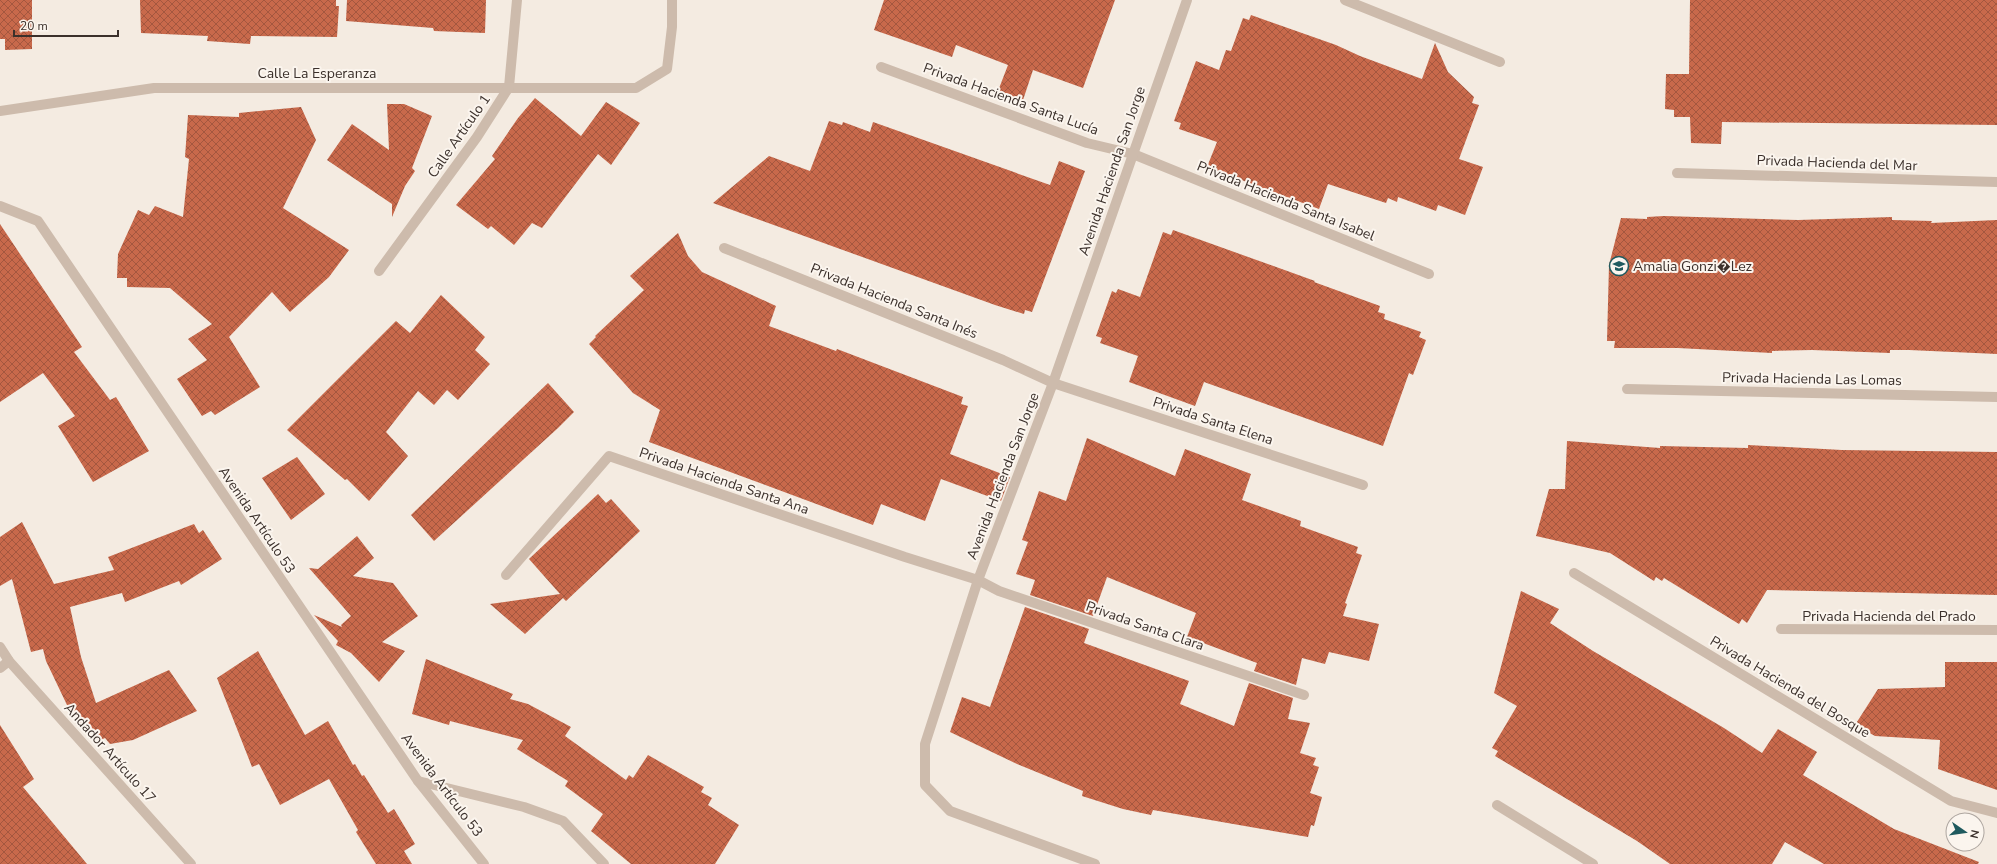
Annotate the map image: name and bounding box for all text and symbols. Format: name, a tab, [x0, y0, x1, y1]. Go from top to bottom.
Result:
scale bar	[14, 12, 118, 38]
text: 20 m	[20, 18, 48, 34]
street label: Privada Hacienda Santa Lucía	[921, 58, 1101, 140]
street label: Calle La Esperanza	[257, 64, 377, 83]
street label: Avenida Hacienda San Jorge	[1074, 84, 1150, 258]
street label: Calle Artículo 1	[423, 90, 495, 182]
street label: Privada Hacienda del Mar	[1756, 151, 1918, 175]
street label: Privada Hacienda Santa Isabel	[1194, 157, 1379, 246]
school or university icon: Amalia Gonzi�Lez	[1608, 255, 1630, 277]
place label: Amalia Gonzi�Lez	[1633, 257, 1753, 276]
street label: Privada Hacienda Santa Inés	[808, 259, 981, 343]
street label: Privada Hacienda Las Lomas	[1722, 368, 1902, 390]
street label: Avenida Hacienda San Jorge	[962, 390, 1044, 562]
street label: Privada Santa Elena	[1150, 393, 1276, 449]
street label: Privada Hacienda Santa Ana	[637, 443, 811, 519]
street label: Avenida Artículo 53	[214, 463, 300, 577]
street label: Privada Santa Clara	[1083, 597, 1207, 655]
street label: Privada Hacienda del Prado	[1802, 607, 1976, 626]
street label: Privada Hacienda del Bosque	[1706, 632, 1874, 742]
street label: Andador Artículo 17	[60, 699, 160, 807]
street label: Avenida Artículo 53	[397, 729, 487, 841]
north arrow	[1945, 812, 1985, 852]
text: N	[1966, 828, 1982, 840]

